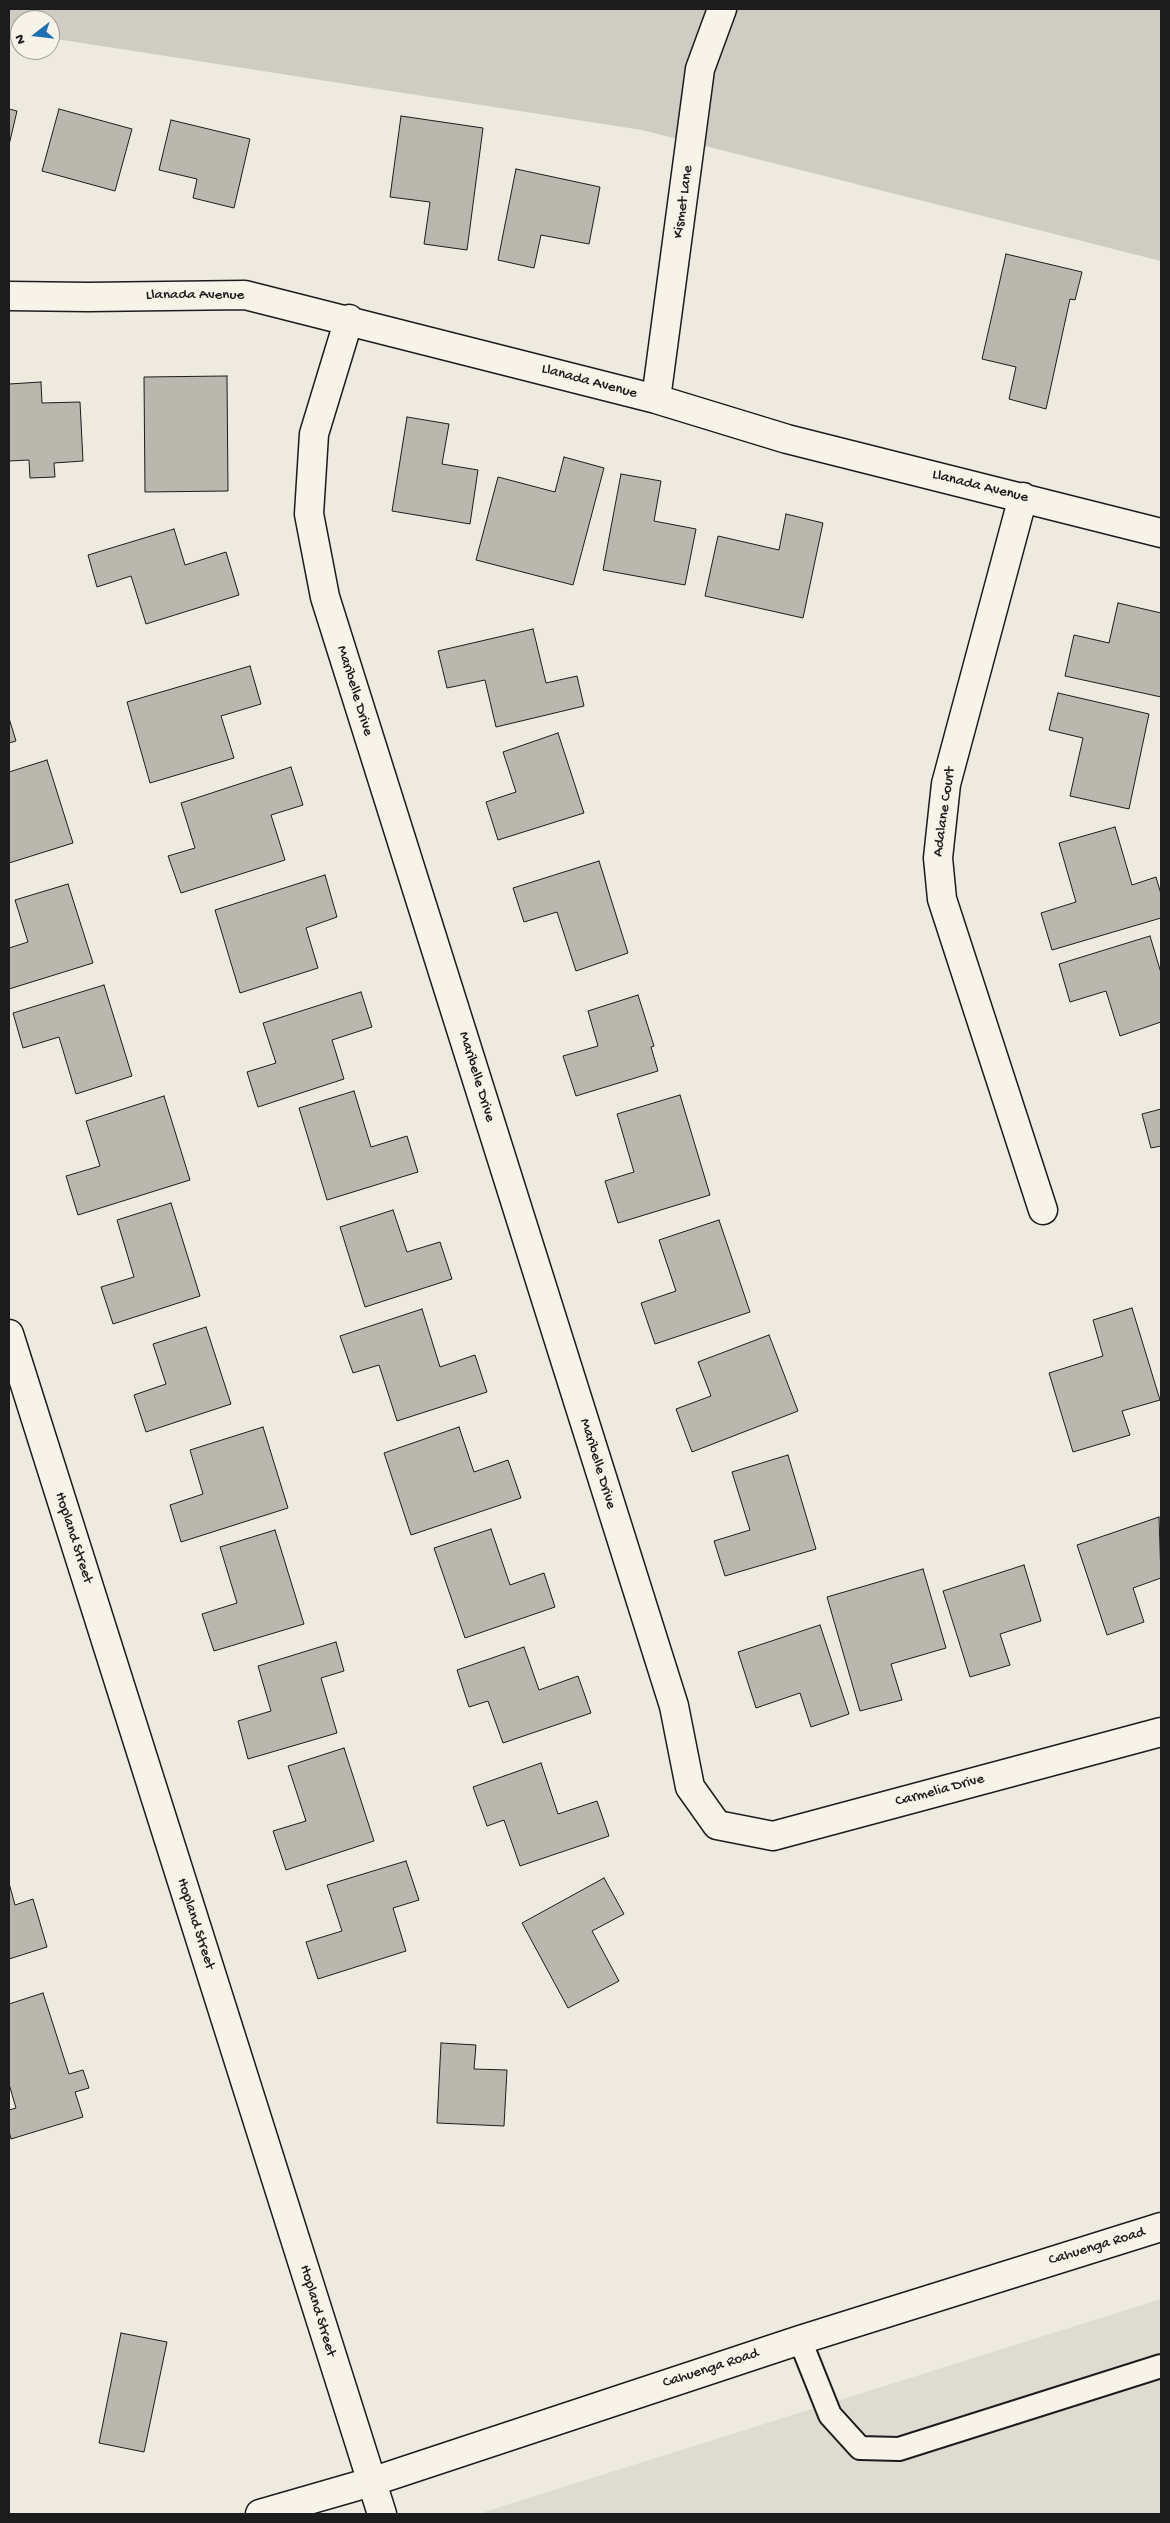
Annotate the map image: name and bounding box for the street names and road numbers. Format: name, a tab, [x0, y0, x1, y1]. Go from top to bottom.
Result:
street label: Kismet Lane	[670, 164, 698, 240]
street label: Llanada Avenue	[146, 287, 244, 305]
street label: Llanada Avenue	[539, 361, 639, 403]
street label: Llanada Avenue	[930, 466, 1030, 508]
street label: Maribelle Drive	[332, 644, 376, 738]
street label: Adalane Court	[930, 766, 960, 858]
street label: Maribelle Drive	[454, 1030, 498, 1124]
street label: Maribelle Drive	[575, 1417, 619, 1511]
street label: Hopland Street	[50, 1490, 96, 1586]
street label: Carmelia Drive	[894, 1770, 986, 1812]
street label: Hopland Street	[172, 1876, 218, 1972]
street label: Cahuenga Road	[1047, 2224, 1147, 2270]
street label: Hopland Street	[295, 2263, 339, 2359]
street label: Cahuenga Road	[661, 2345, 761, 2393]

